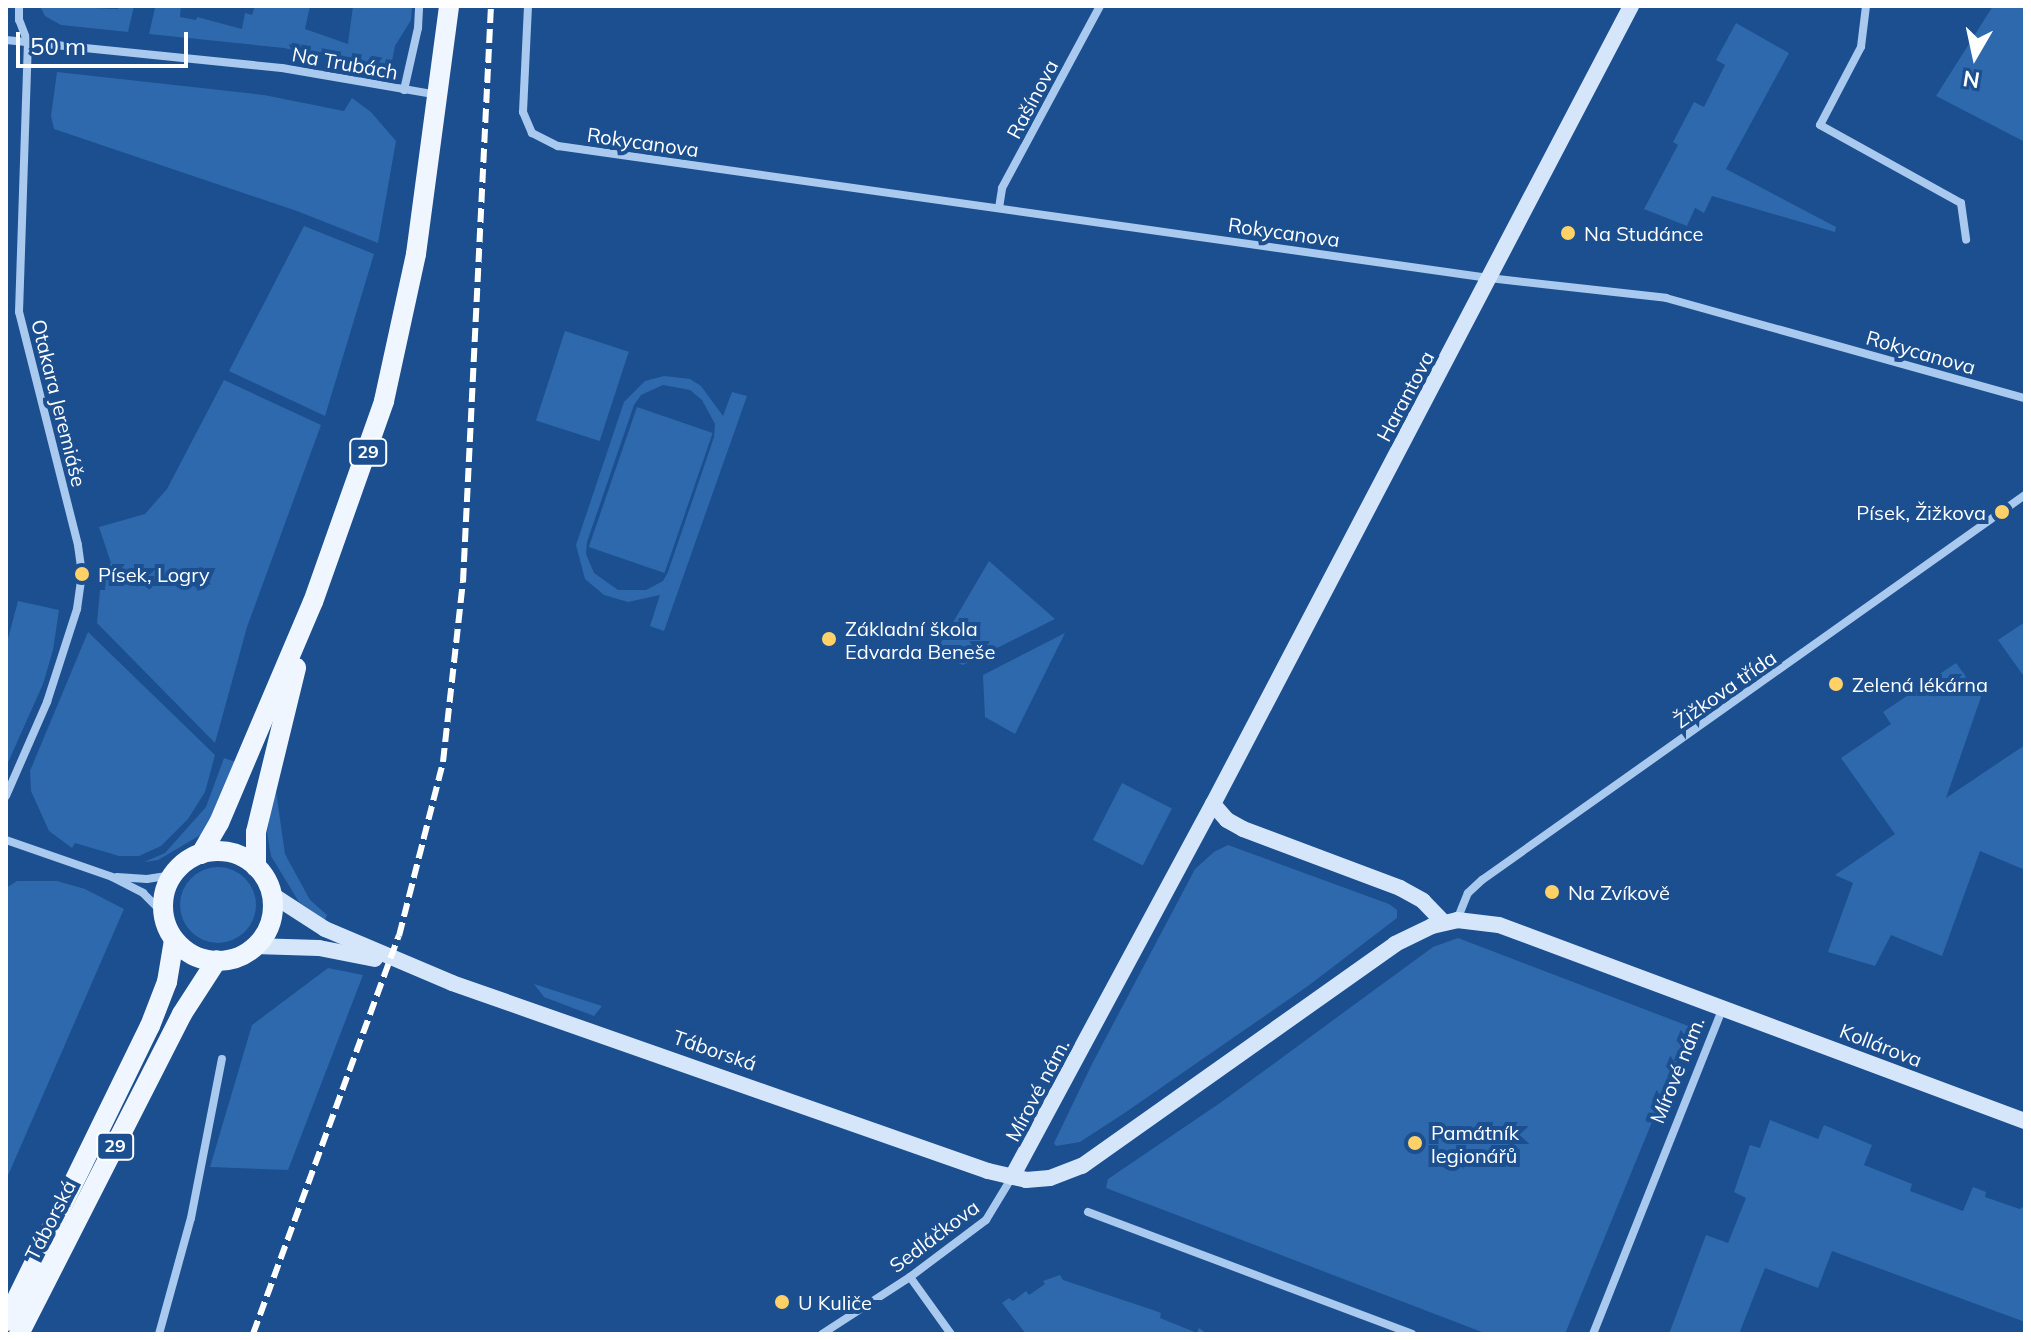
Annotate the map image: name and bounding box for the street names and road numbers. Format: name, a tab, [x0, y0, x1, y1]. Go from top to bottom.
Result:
street label: Na Trubách	[290, 42, 400, 84]
street label: Rašínova	[1001, 55, 1063, 143]
street label: Rokycanova	[586, 122, 700, 162]
street label: Rokycanova	[1227, 212, 1341, 252]
street label: Otakara Jeremiáše	[27, 317, 91, 489]
street label: Rokycanova	[1864, 325, 1978, 379]
street label: Harantova	[1371, 347, 1439, 445]
road number: 29	[348, 438, 388, 466]
street label: Žižkova třída	[1669, 645, 1781, 733]
street label: Mírové nám.	[1645, 1013, 1709, 1127]
street label: Kollárova	[1836, 1018, 1926, 1072]
street label: Táborská	[670, 1025, 760, 1075]
street label: Mírové nám.	[1000, 1035, 1074, 1145]
road number: 29	[95, 1132, 135, 1160]
street label: Táborská	[20, 1176, 80, 1264]
street label: Sedláčkova	[885, 1195, 983, 1277]

